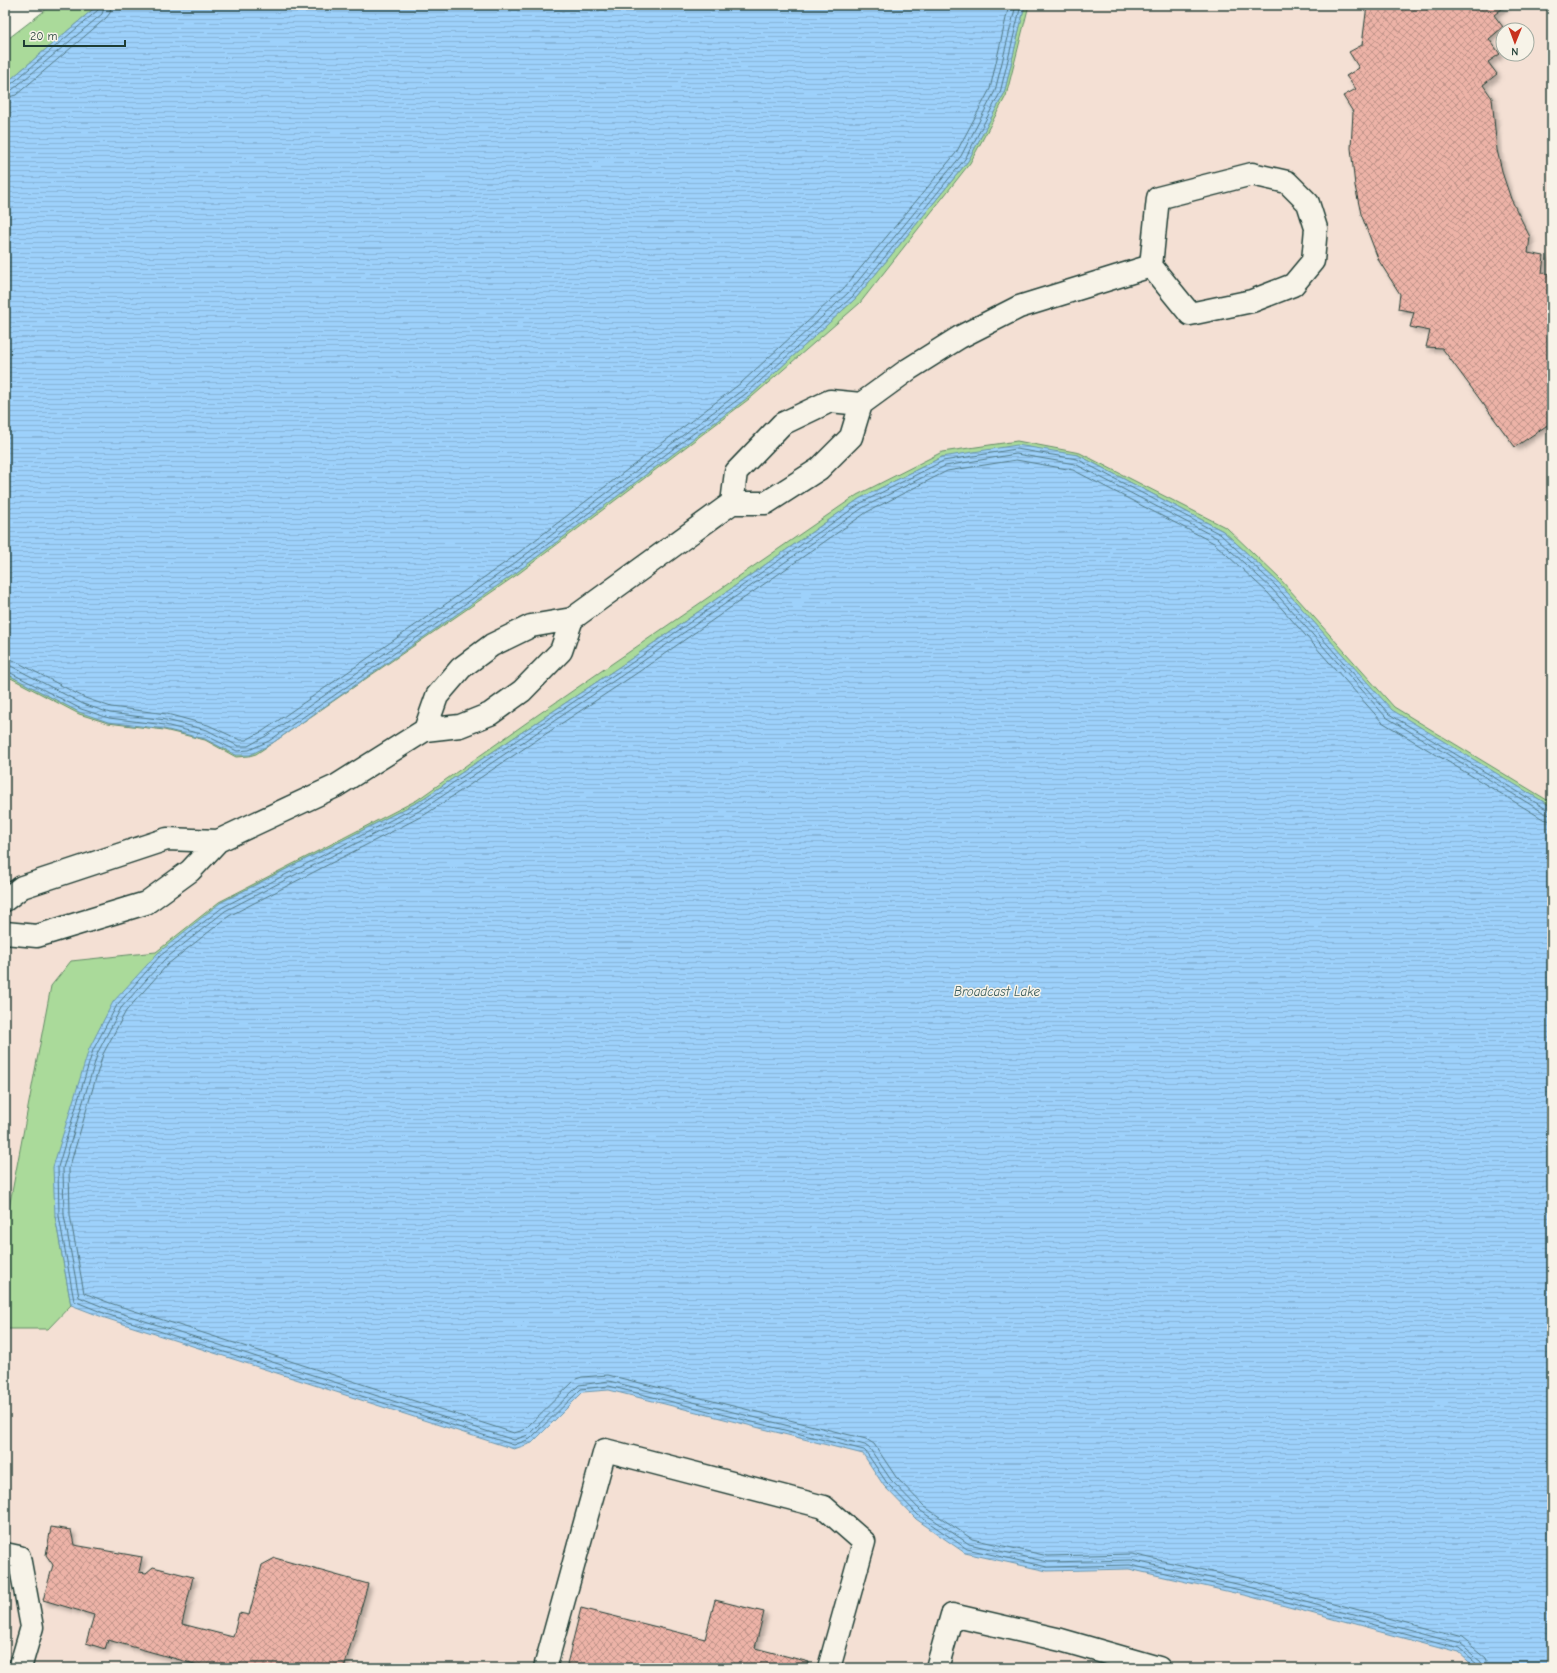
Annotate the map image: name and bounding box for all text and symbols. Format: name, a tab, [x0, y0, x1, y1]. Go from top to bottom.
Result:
scale bar	[24, 22, 125, 48]
north arrow	[1495, 22, 1535, 62]
text: 20 m	[30, 29, 58, 43]
text: N	[1511, 45, 1519, 58]
water label: Broadcast Lake	[954, 984, 1040, 999]

